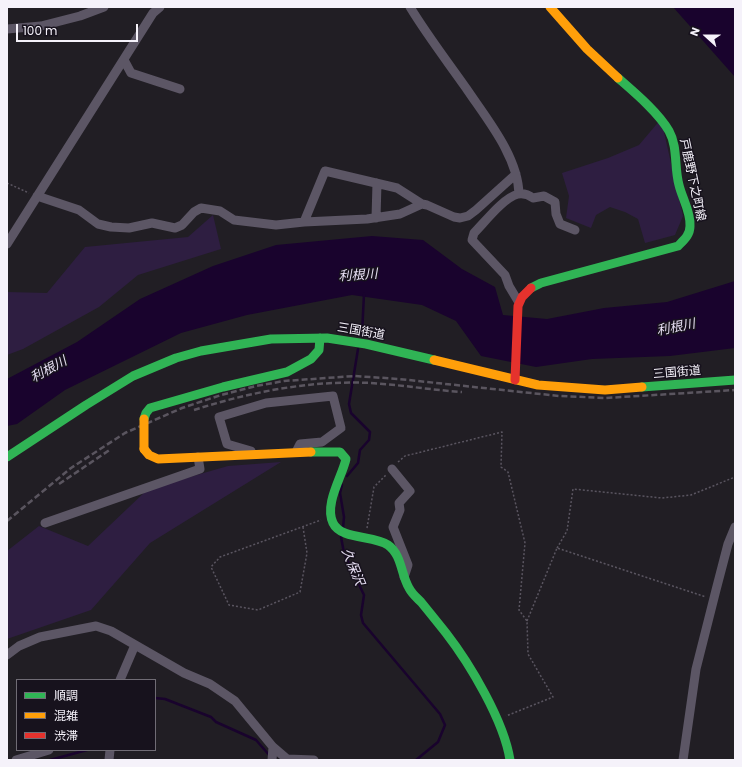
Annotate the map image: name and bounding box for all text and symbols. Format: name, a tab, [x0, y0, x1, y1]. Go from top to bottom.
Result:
scale bar	[18, 16, 140, 42]
north arrow	[686, 16, 726, 56]
text: 100 m	[23, 22, 57, 39]
text: N	[686, 25, 704, 38]
street label: 戸鹿野下之町線	[676, 137, 708, 223]
water label: 利根川	[338, 267, 378, 285]
water label: 利根川	[655, 317, 697, 339]
street label: 三国街道	[336, 321, 386, 343]
water label: 利根川	[28, 354, 70, 386]
street label: 三国街道	[652, 364, 702, 382]
water label: 久保沢	[337, 546, 367, 588]
legend	[16, 679, 156, 751]
text: 順調	[54, 687, 78, 704]
text: 混雑	[54, 707, 78, 724]
text: 渋滞	[54, 727, 78, 744]

